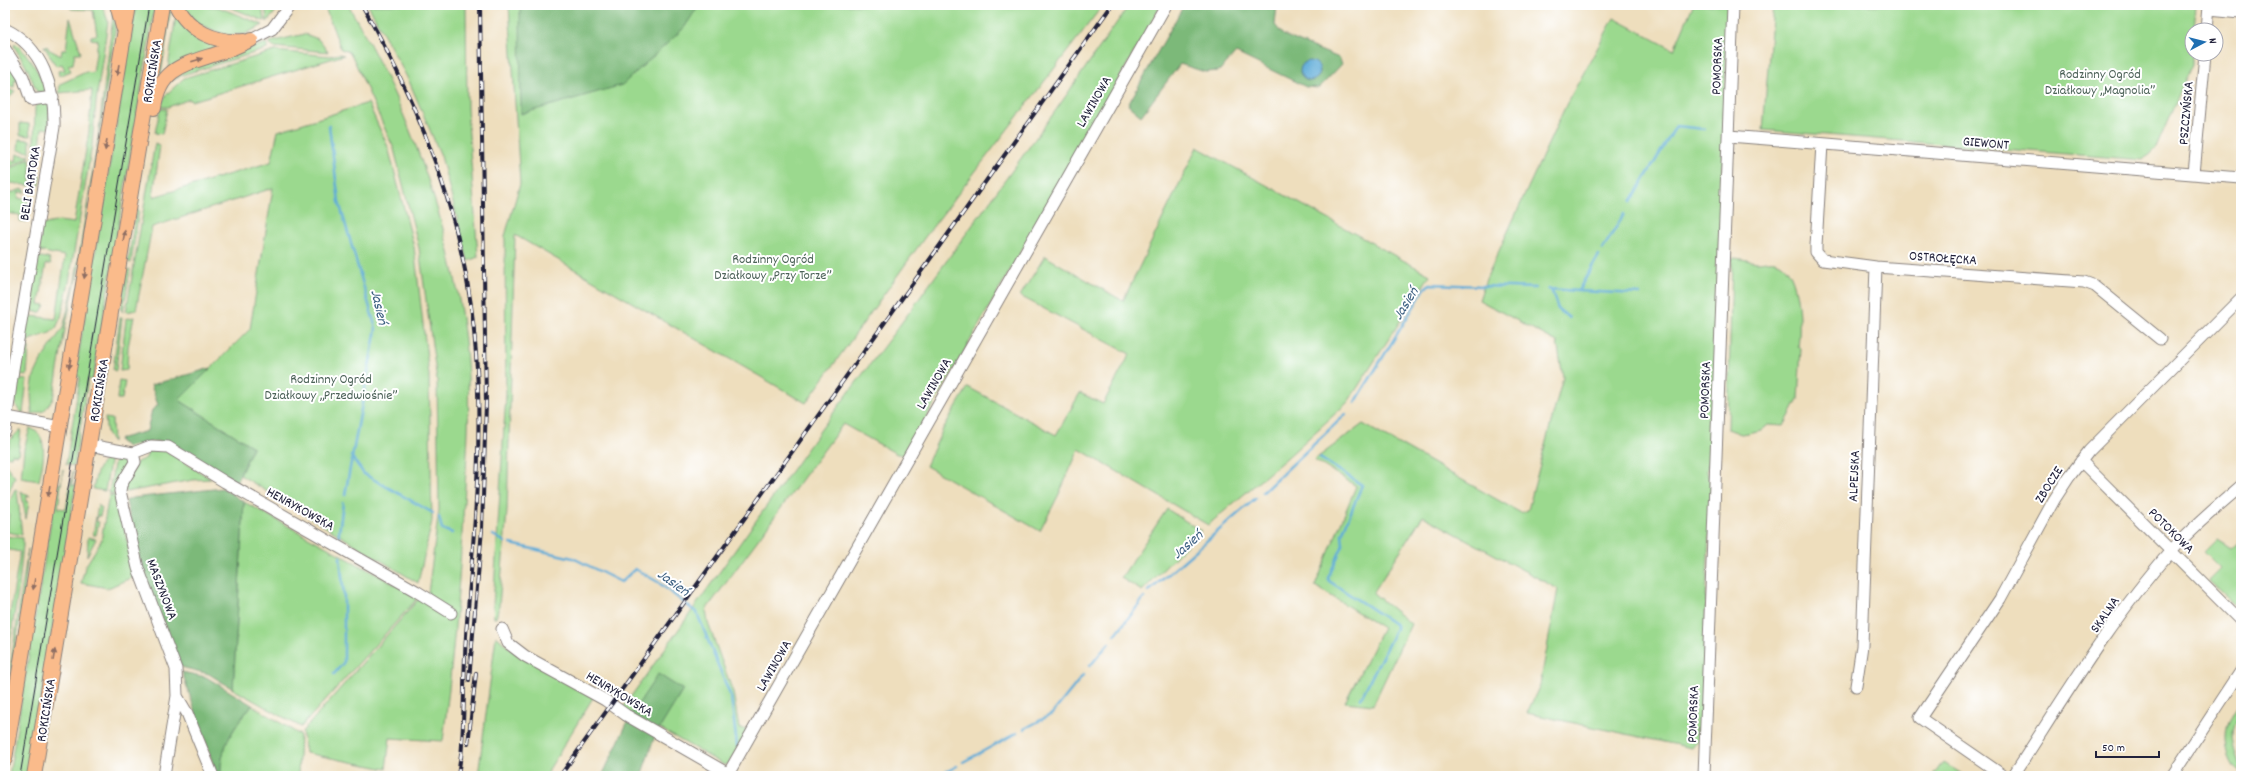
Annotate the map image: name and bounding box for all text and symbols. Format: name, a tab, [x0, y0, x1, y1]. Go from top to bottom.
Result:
north arrow	[2184, 22, 2224, 62]
street label: POMORSKA	[1707, 37, 1729, 95]
text: N	[2204, 37, 2220, 45]
street label: ROKICIŃSKA	[138, 38, 168, 104]
one-way arrow	[192, 57, 204, 63]
one-way arrow	[115, 63, 121, 76]
park label: Rodzinny Ogród Działkowy „Magnolia”	[2045, 65, 2155, 101]
street label: LAWINOWA	[1072, 72, 1118, 131]
street label: PSZCZYŃSKA	[2174, 80, 2200, 146]
street label: GIEWONT	[1962, 132, 2010, 156]
one-way arrow	[103, 138, 109, 151]
street label: BELI BARTOKA	[15, 144, 47, 222]
one-way arrow	[121, 230, 127, 242]
street label: OSTROŁĘCKA	[1908, 247, 1978, 271]
park label: Rodzinny Ogród Działkowy „Przy Torze”	[714, 250, 832, 286]
one-way arrow	[82, 267, 88, 279]
water label: Jasień	[1388, 282, 1426, 325]
water label: Jasień	[363, 288, 393, 329]
street label: LAWINOWA	[912, 354, 958, 413]
one-way arrow	[67, 357, 73, 369]
street label: ROKICIŃSKA	[85, 357, 115, 423]
street label: POMORSKA	[1695, 361, 1717, 419]
park label: Rodzinny Ogród Działkowy „Przedwiośnie”	[264, 370, 398, 406]
street label: ALPEJSKA	[1844, 450, 1866, 502]
street label: ZBOCZE	[2031, 462, 2069, 507]
street label: HENRYKOWSKA	[262, 483, 338, 537]
one-way arrow	[46, 485, 52, 497]
street label: POTOKOWA	[2143, 504, 2198, 559]
water label: Jasień	[1168, 524, 1210, 565]
street label: MASZYNOWA	[140, 556, 182, 623]
water label: Jasień	[652, 564, 695, 604]
one-way arrow	[31, 578, 37, 590]
street label: SKALNA	[2086, 593, 2126, 638]
street label: LAWINOWA	[752, 636, 798, 695]
one-way arrow	[51, 649, 57, 661]
street label: HENRYKOWSKA	[582, 667, 657, 723]
street label: ROKICIŃSKA	[32, 677, 62, 743]
street label: POMORSKA	[1683, 685, 1705, 743]
scale bar	[2096, 733, 2159, 759]
text: 50 m	[2102, 740, 2125, 757]

